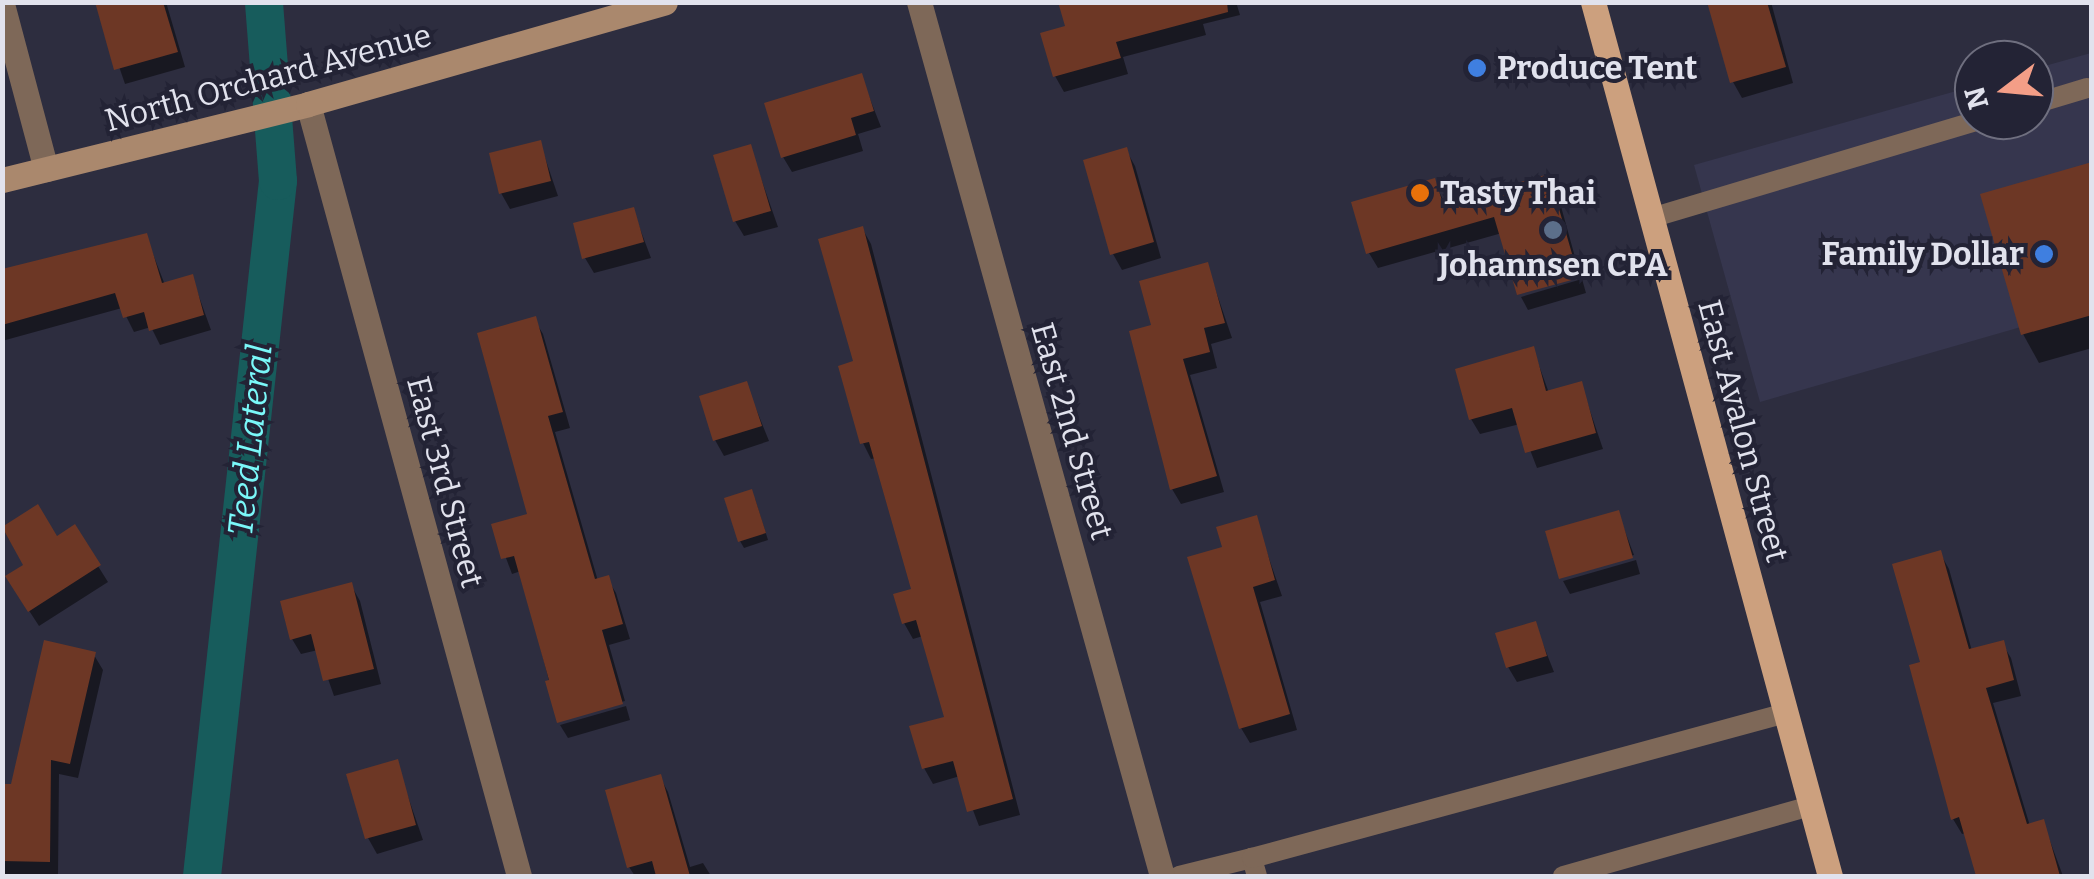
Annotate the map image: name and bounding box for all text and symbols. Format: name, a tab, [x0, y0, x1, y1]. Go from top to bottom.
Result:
street label: North Orchard Avenue	[101, 16, 435, 140]
north arrow	[1954, 40, 2054, 140]
place label: Produce Tent	[1497, 49, 1697, 87]
marker: Produce Tent	[1466, 57, 1488, 79]
text: N	[1958, 83, 1995, 113]
place label: Tasty Thai	[1440, 174, 1596, 212]
marker: Tasty Thai	[1409, 182, 1431, 204]
marker: Johannsen CPA	[1542, 219, 1564, 241]
place label: Family Dollar	[1822, 235, 2024, 273]
marker: Family Dollar	[2033, 243, 2055, 265]
place label: Johannsen CPA	[1439, 246, 1667, 284]
street label: East Avalon Street	[1690, 296, 1796, 566]
street label: East 2nd Street	[1023, 318, 1121, 544]
water label: Teed Lateral	[219, 342, 281, 538]
street label: East 3rd Street	[398, 372, 492, 592]

